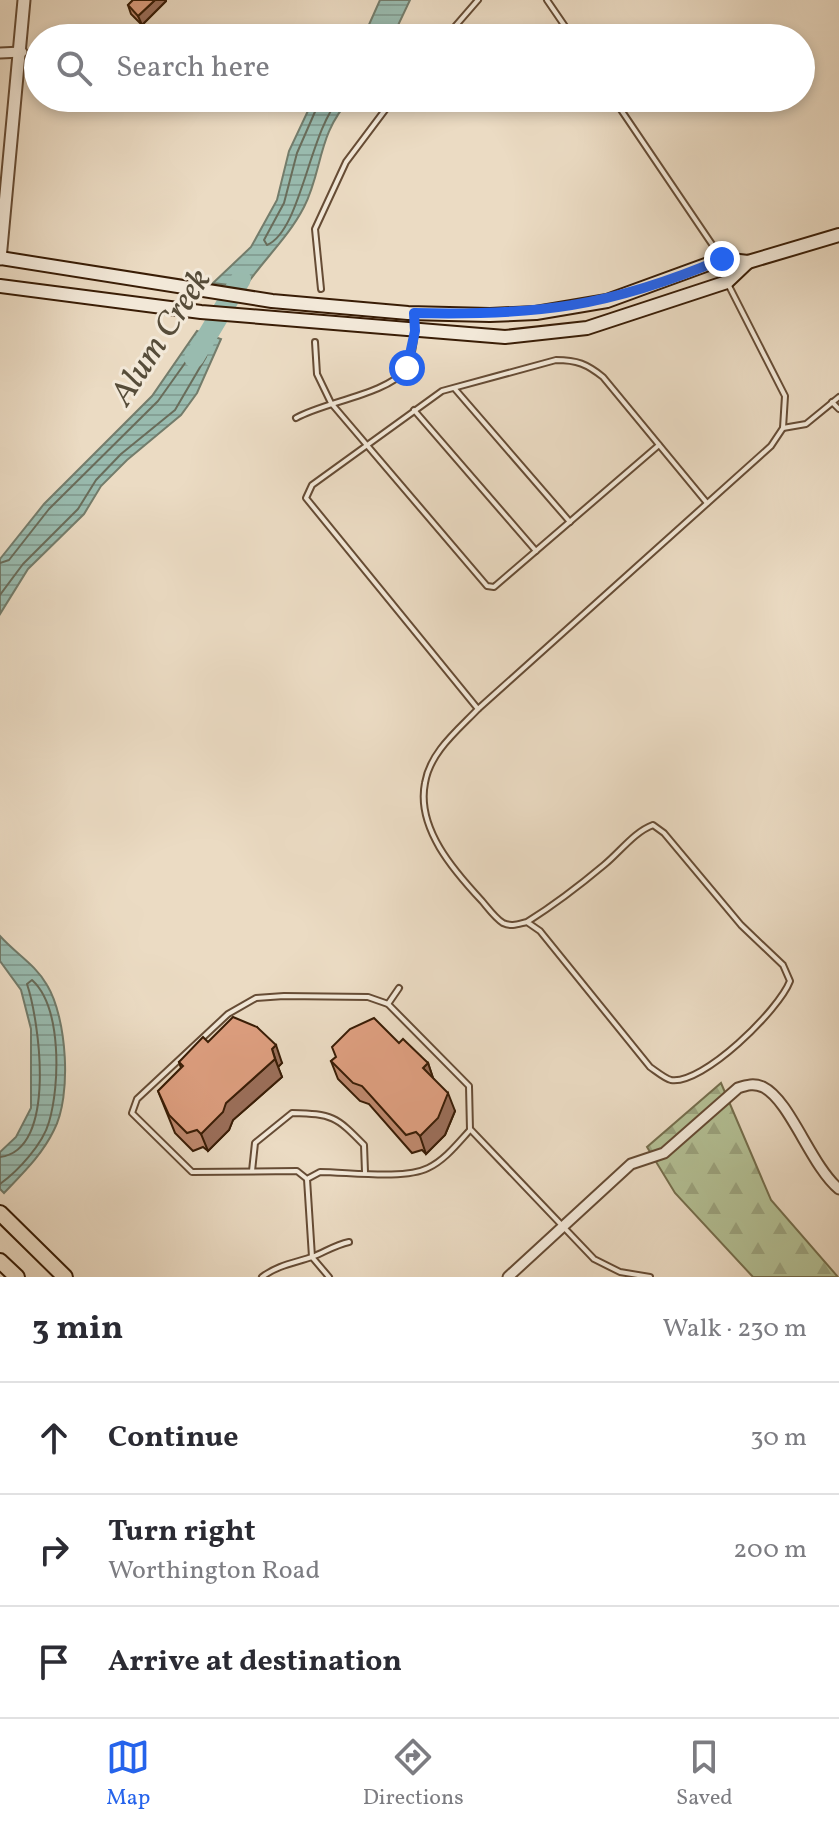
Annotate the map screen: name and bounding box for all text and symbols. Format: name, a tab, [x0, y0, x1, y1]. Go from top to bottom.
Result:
search box	[24, 24, 815, 112]
icon: search	[52, 46, 96, 90]
text: Search here	[116, 47, 270, 89]
route end	[704, 241, 740, 277]
water label: Alum Creek	[100, 260, 224, 416]
route start	[389, 350, 425, 386]
text: 3 min	[32, 1306, 123, 1353]
text: Walk · 230 m	[663, 1311, 807, 1347]
icon: ahead	[32, 1416, 76, 1460]
text: Continue	[108, 1417, 239, 1459]
text: 30 m	[750, 1420, 807, 1456]
text: Turn right	[108, 1511, 256, 1553]
icon: right	[32, 1528, 76, 1572]
text: 200 m	[733, 1532, 807, 1568]
text: Worthington Road	[108, 1553, 320, 1589]
icon: arrive	[32, 1640, 76, 1684]
text: Arrive at destination	[108, 1641, 402, 1683]
tab: Map	[106, 1735, 150, 1814]
tab: Directions	[363, 1735, 464, 1814]
tab: Saved	[676, 1735, 733, 1814]

